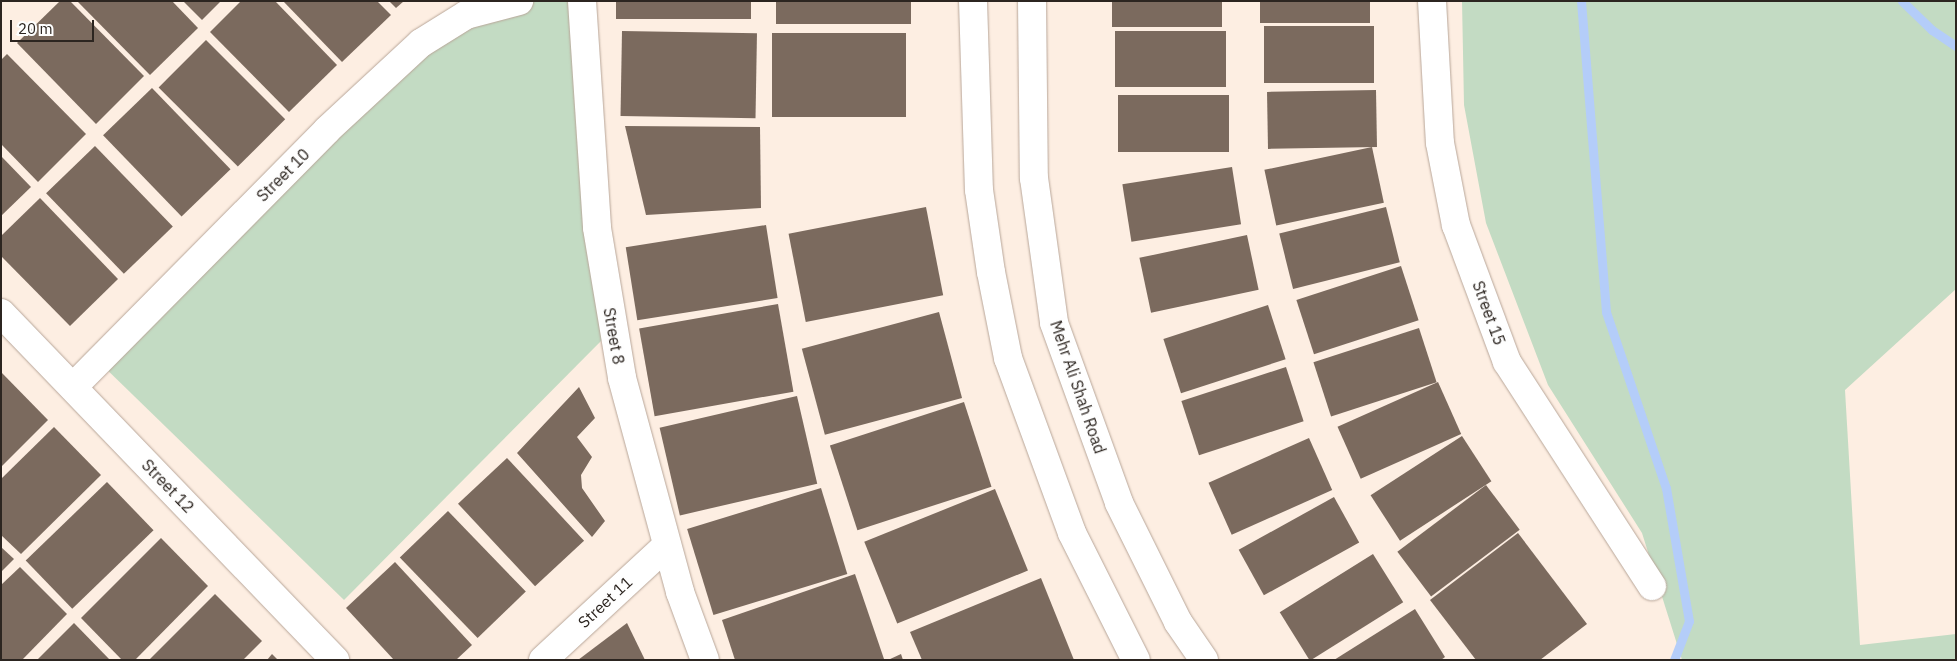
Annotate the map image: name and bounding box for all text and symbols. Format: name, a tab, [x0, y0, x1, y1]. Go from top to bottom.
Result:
scale bar	[12, 10, 96, 42]
text: 20 m	[18, 19, 53, 38]
street label: Street 10	[253, 145, 313, 205]
street label: Street 15	[1469, 278, 1509, 348]
street label: Street 8	[600, 306, 628, 366]
street label: Mehr Ali Shah Road	[1046, 318, 1110, 456]
street label: Street 12	[138, 455, 198, 517]
street label: Street 11	[574, 572, 636, 632]

